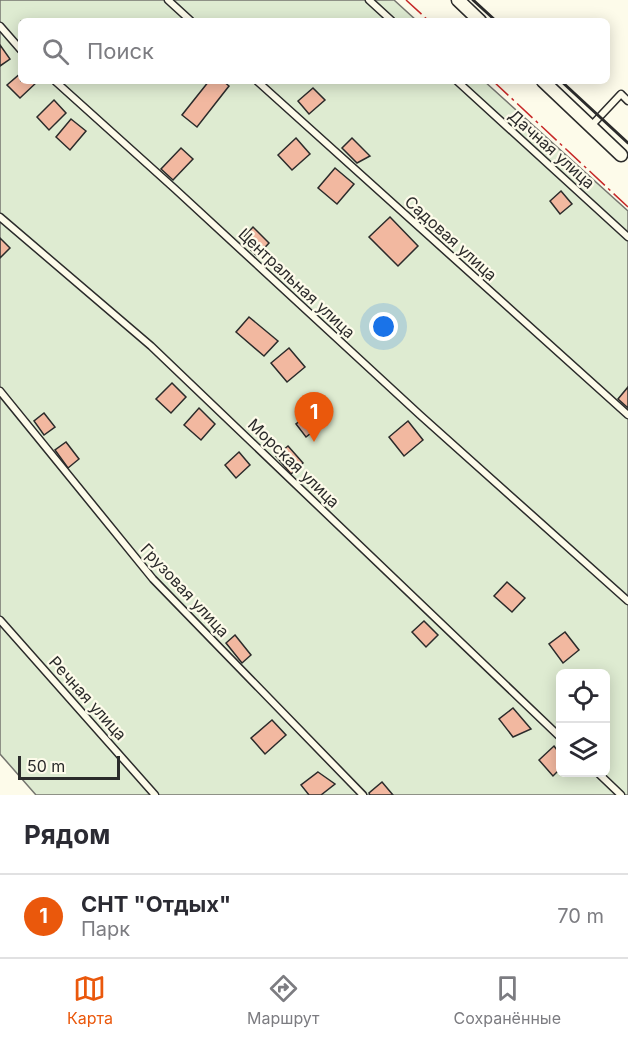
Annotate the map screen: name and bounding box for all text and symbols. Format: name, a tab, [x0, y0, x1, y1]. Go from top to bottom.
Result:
search box	[18, 18, 610, 84]
icon: search	[39, 35, 72, 68]
text: Поиск	[87, 38, 154, 64]
street label: Дачная улица	[505, 105, 599, 193]
street label: Садовая улица	[401, 191, 501, 285]
street label: Центральная улица	[234, 224, 360, 342]
your location	[369, 312, 398, 341]
pin: 1	[294, 392, 334, 442]
street label: Морская улица	[244, 414, 344, 512]
street label: Грузовая улица	[136, 539, 234, 641]
street label: Речная улица	[45, 652, 131, 744]
map controls	[556, 669, 610, 777]
button: locate	[556, 669, 610, 723]
button: layers	[556, 723, 610, 777]
scale bar	[18, 753, 120, 780]
text: 50 m	[27, 756, 65, 776]
text: Рядом	[24, 819, 110, 850]
text: СНТ "Отдых"	[81, 891, 231, 917]
text: 1	[39, 904, 48, 928]
text: 70 m	[557, 904, 604, 928]
text: Парк	[81, 917, 130, 941]
tab: Карта	[67, 972, 113, 1028]
tab: Маршрут	[247, 972, 320, 1028]
tab: Сохранённые	[454, 972, 561, 1028]

